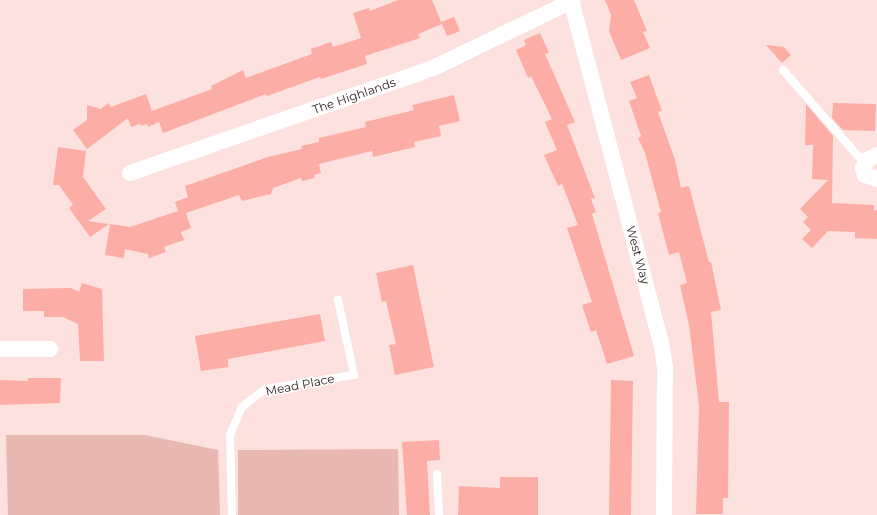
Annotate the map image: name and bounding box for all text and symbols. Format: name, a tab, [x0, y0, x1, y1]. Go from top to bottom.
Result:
street label: The Highlands	[310, 75, 398, 117]
street label: West Way	[623, 224, 653, 286]
street label: Mead Place	[264, 371, 336, 399]

